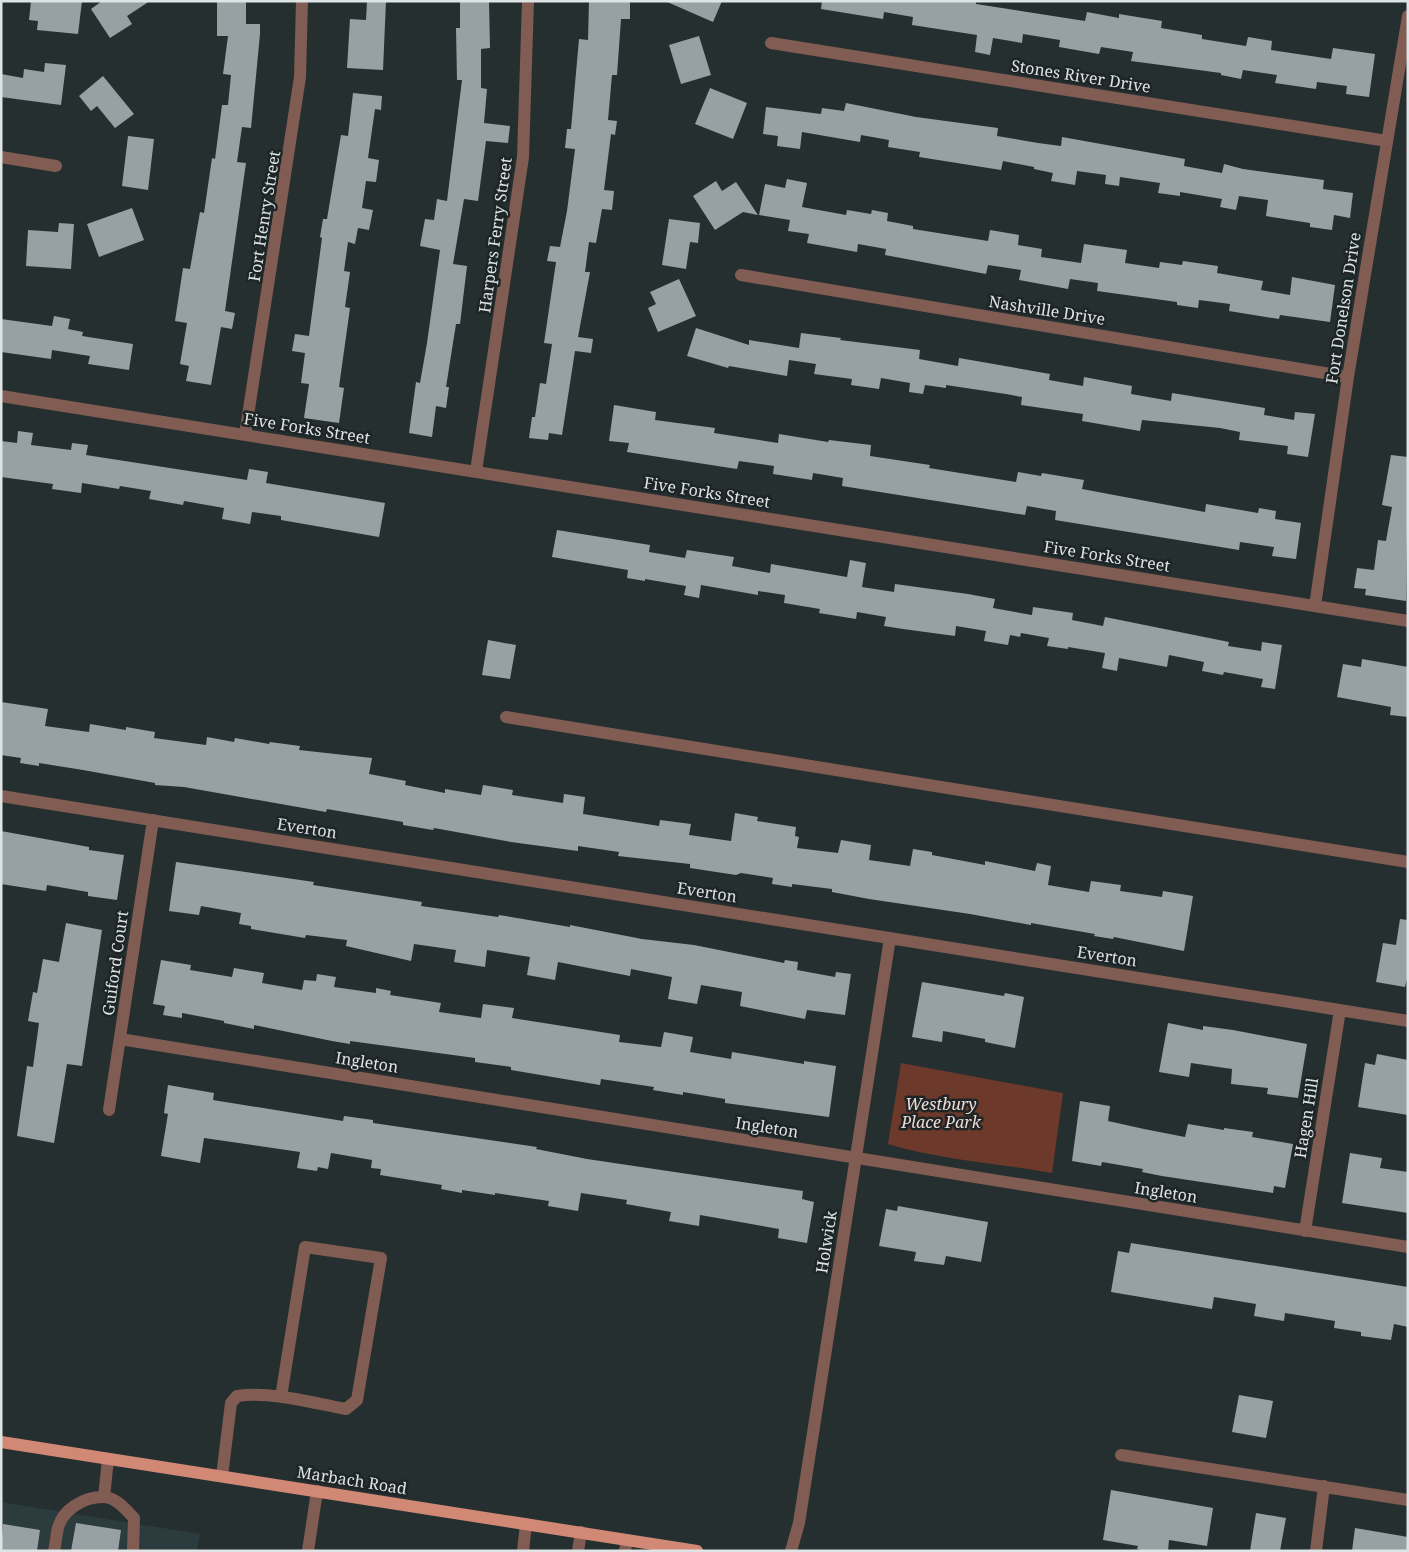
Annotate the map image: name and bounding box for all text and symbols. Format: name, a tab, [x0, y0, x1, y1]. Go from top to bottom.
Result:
street label: Stones River Drive	[1010, 54, 1152, 98]
street label: Fort Henry Street	[243, 149, 285, 283]
street label: Harpers Ferry Street	[473, 155, 517, 314]
street label: Fort Donelson Drive	[1320, 231, 1366, 385]
street label: Nashville Drive	[987, 290, 1107, 330]
street label: Five Forks Street	[242, 407, 372, 449]
street label: Five Forks Street	[642, 471, 772, 513]
street label: Five Forks Street	[1042, 535, 1172, 577]
street label: Everton	[275, 812, 339, 844]
street label: Everton	[675, 876, 739, 908]
street label: Guiford Court	[97, 909, 133, 1017]
street label: Everton	[1075, 940, 1139, 972]
street label: Ingleton	[334, 1046, 400, 1078]
street label: Hagen Hill	[1289, 1076, 1323, 1160]
park label: Westbury Place Park	[900, 1093, 982, 1133]
street label: Ingleton	[734, 1111, 800, 1143]
street label: Ingleton	[1133, 1176, 1199, 1208]
street label: Holwick	[810, 1209, 842, 1275]
street label: Marbach Road	[295, 1460, 409, 1500]

